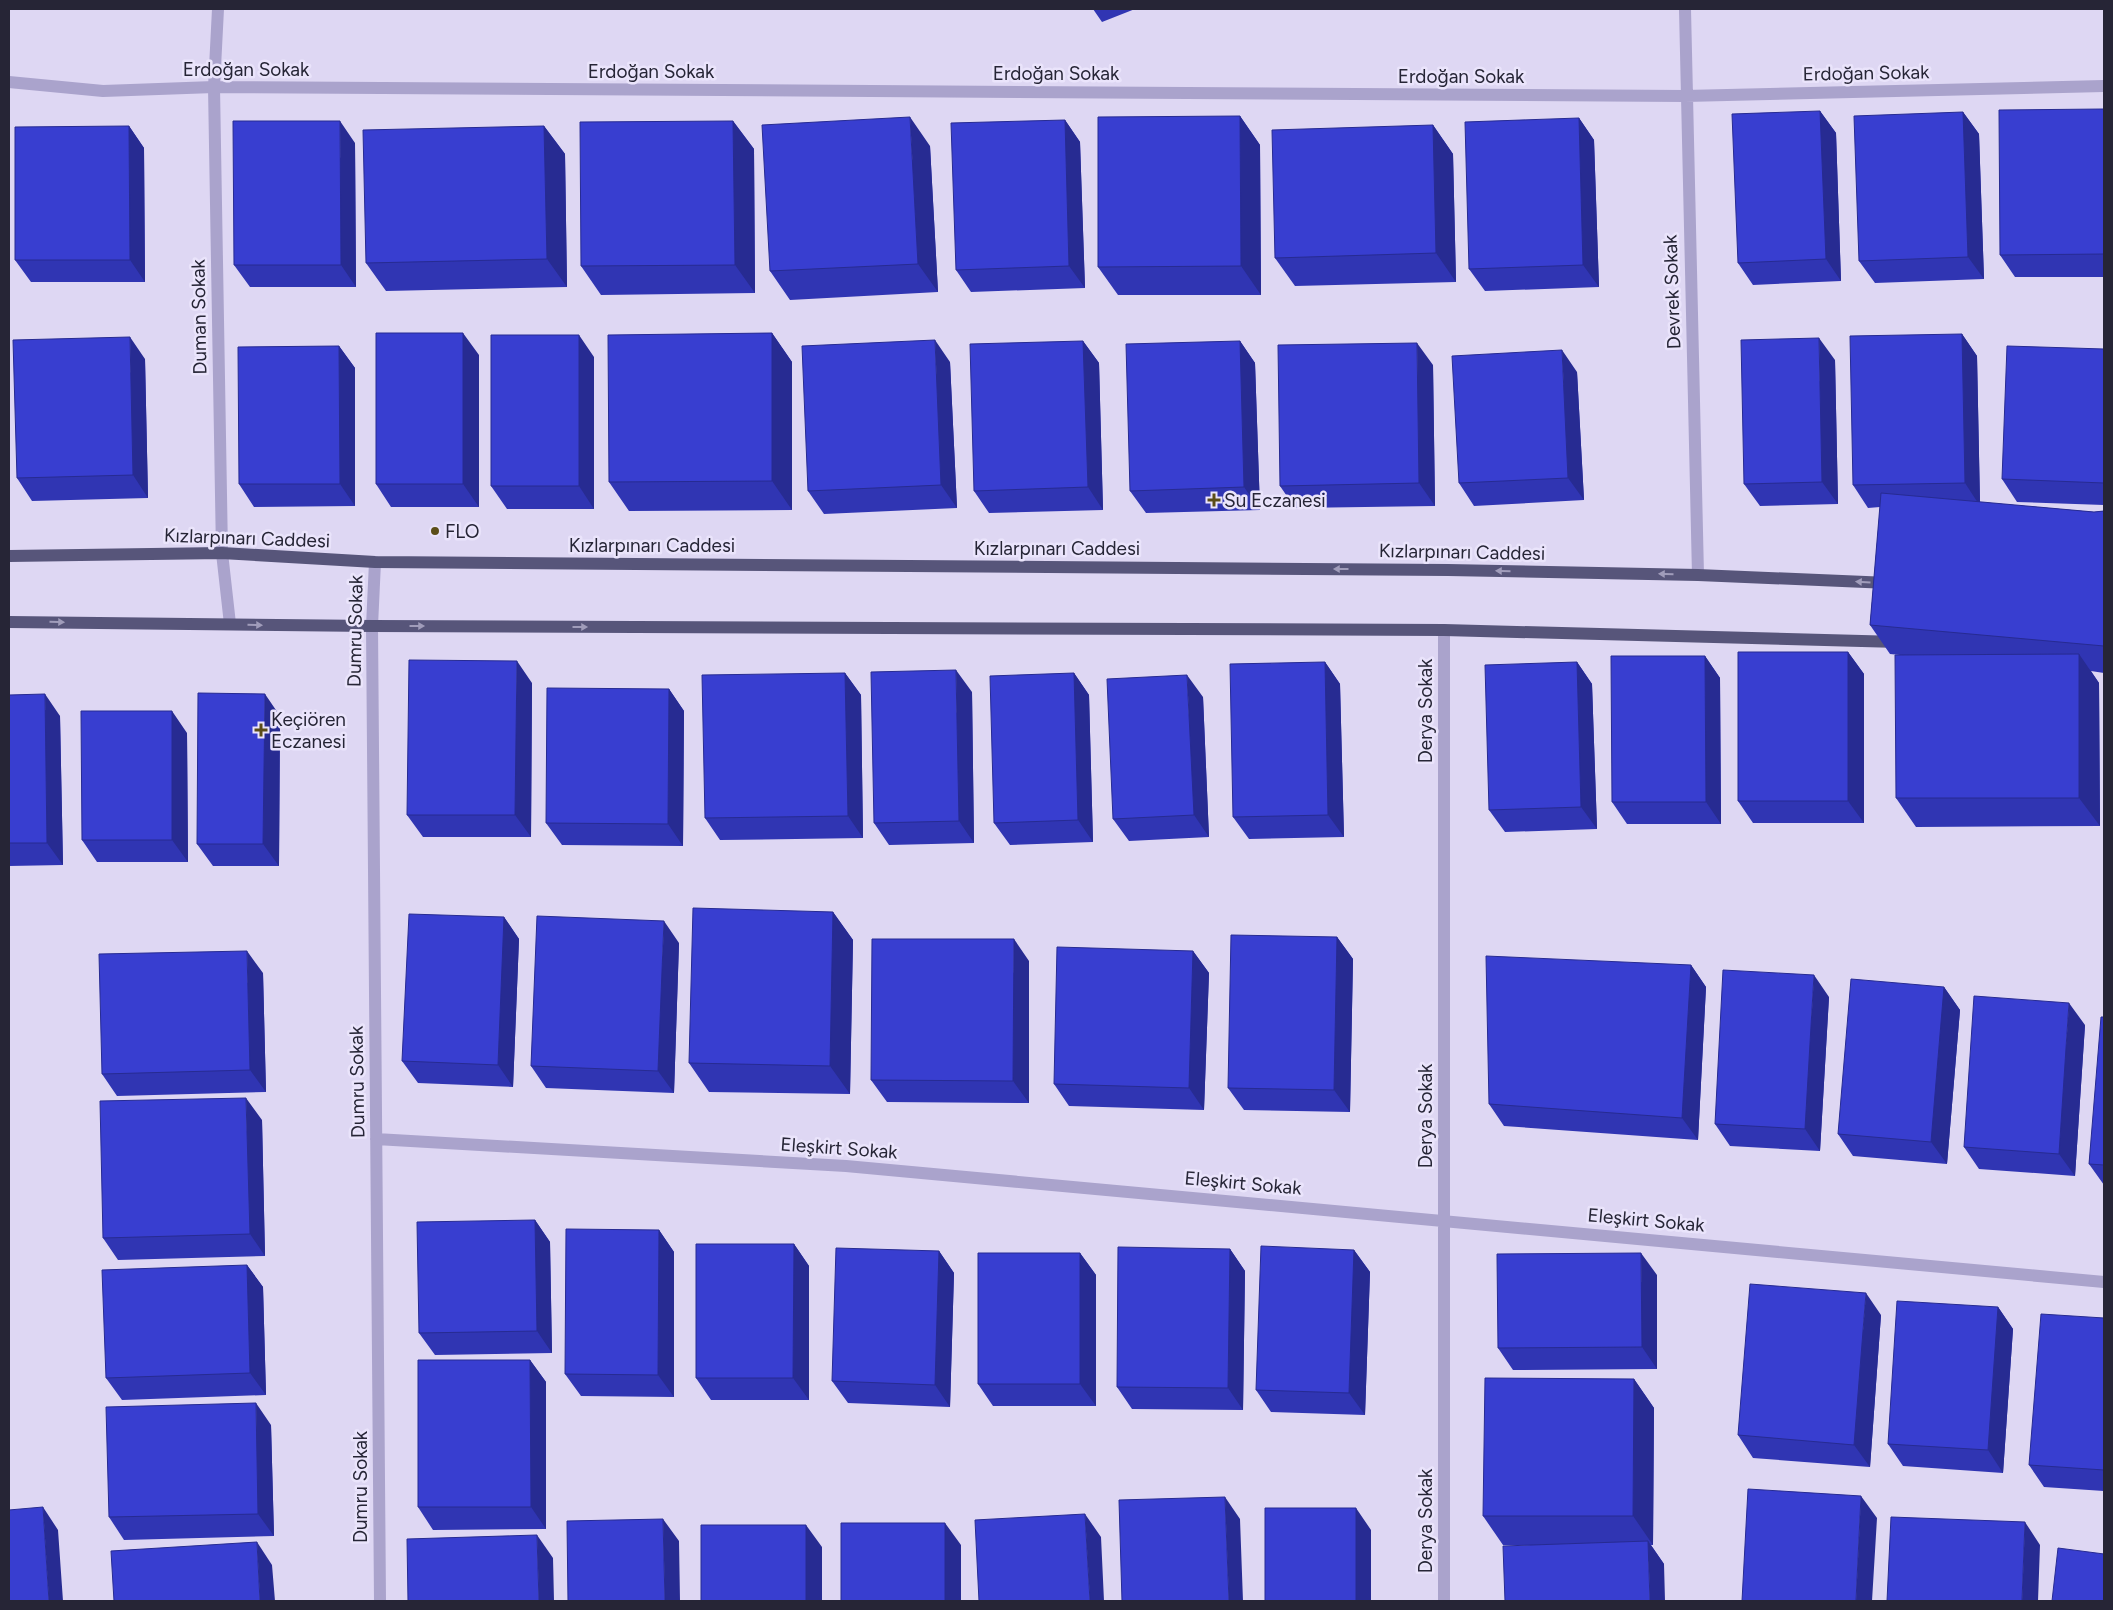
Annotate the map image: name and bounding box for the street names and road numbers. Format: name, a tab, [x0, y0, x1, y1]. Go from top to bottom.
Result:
street label: Erdoğan Sokak	[183, 58, 310, 81]
street label: Erdoğan Sokak	[588, 60, 715, 83]
street label: Erdoğan Sokak	[1803, 60, 1930, 86]
street label: Erdoğan Sokak	[993, 62, 1120, 85]
street label: Erdoğan Sokak	[1398, 65, 1525, 88]
street label: Devrek Sokak	[1658, 234, 1685, 350]
street label: Duman Sokak	[186, 258, 212, 375]
street label: Kızlarpınarı Caddesi	[163, 524, 331, 552]
street label: Kızlarpınarı Caddesi	[569, 534, 735, 557]
street label: Kızlarpınarı Caddesi	[974, 537, 1140, 560]
street label: Kızlarpınarı Caddesi	[1379, 539, 1545, 565]
street label: Dumru Sokak	[343, 574, 367, 687]
street label: Derya Sokak	[1414, 658, 1437, 763]
street label: Dumru Sokak	[345, 1025, 369, 1138]
street label: Derya Sokak	[1414, 1063, 1437, 1168]
street label: Eleşkirt Sokak	[780, 1132, 899, 1164]
street label: Eleşkirt Sokak	[1184, 1166, 1303, 1200]
street label: Eleşkirt Sokak	[1587, 1203, 1706, 1237]
street label: Dumru Sokak	[349, 1430, 372, 1543]
street label: Derya Sokak	[1414, 1468, 1437, 1573]

